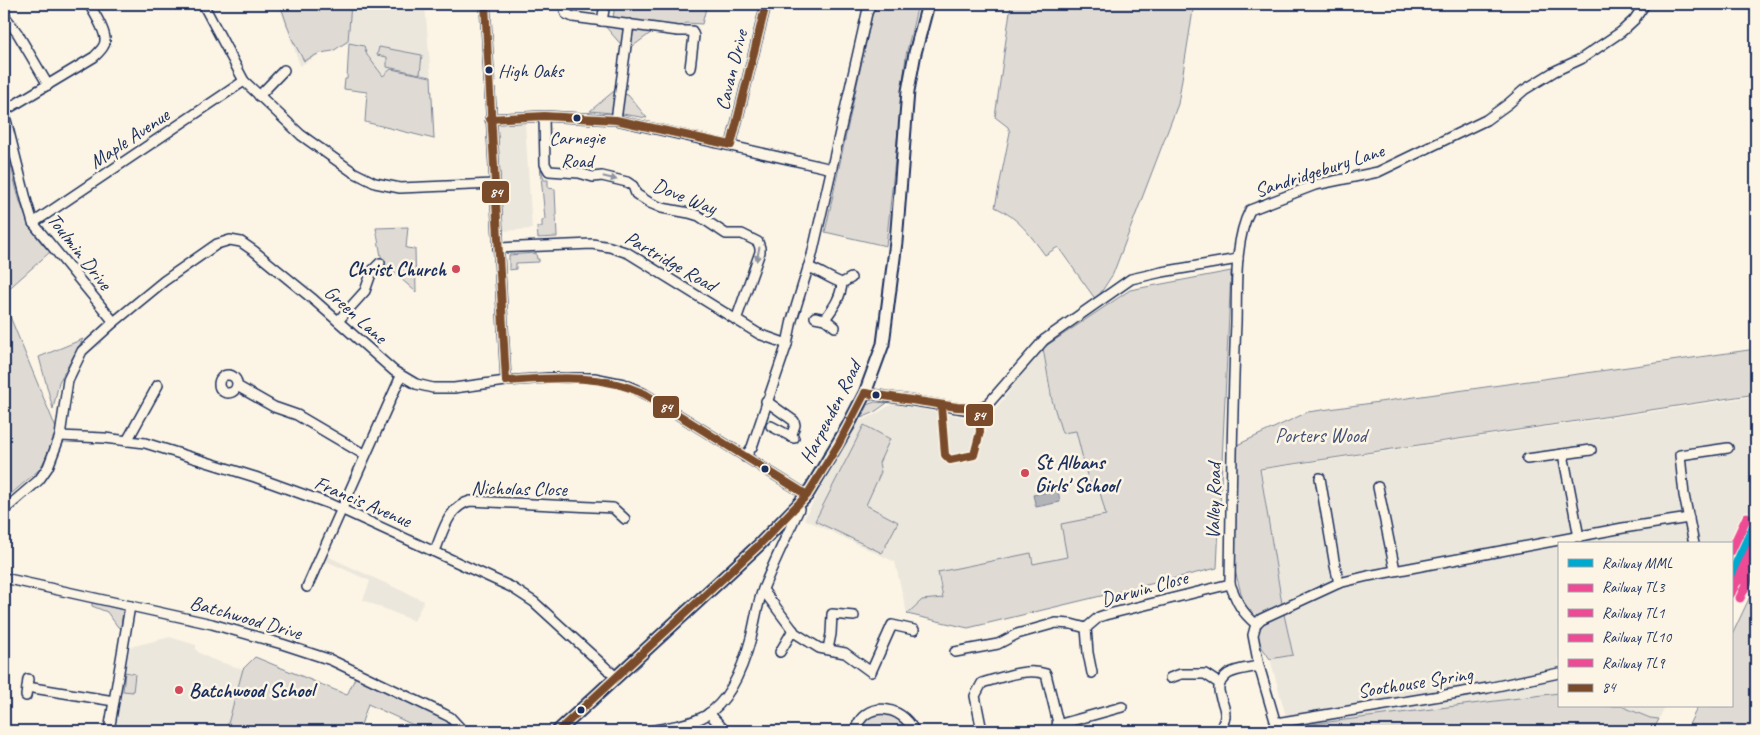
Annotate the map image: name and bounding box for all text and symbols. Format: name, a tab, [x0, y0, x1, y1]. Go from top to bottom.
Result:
street label: Cavan Drive	[709, 26, 754, 113]
place label: High Oaks	[498, 59, 565, 83]
marker: High Oaks	[484, 65, 494, 75]
street label: Maple Avenue	[84, 102, 175, 174]
marker: Carnegie Road	[572, 113, 582, 123]
place label: Carnegie Road	[549, 126, 606, 173]
street label: Sandridgebury Lane	[1251, 137, 1388, 203]
street label: Dove Way	[649, 172, 721, 221]
one-way arrow	[602, 174, 617, 182]
line badge: 84	[481, 180, 510, 204]
text: 84	[490, 184, 504, 201]
street label: Toulmin Drive	[42, 208, 118, 296]
street label: Partridge Road	[620, 225, 724, 299]
one-way arrow	[754, 247, 762, 262]
place label: Christ Church	[347, 257, 447, 282]
marker: Christ Church	[450, 263, 462, 275]
street label: Green Lane	[319, 280, 393, 350]
street label: Harpenden Road	[794, 354, 868, 468]
unlabelled marker	[871, 390, 881, 400]
line badge: 84	[652, 395, 680, 419]
text: 84	[660, 399, 674, 416]
line badge: 84	[965, 403, 994, 427]
text: 84	[973, 407, 987, 424]
park label: Porters Wood	[1275, 423, 1370, 448]
place label: St Albans Girls' School	[1035, 450, 1121, 498]
street label: Valley Road	[1200, 459, 1227, 540]
unlabelled marker	[760, 464, 770, 474]
marker: St Albans Girls' School	[1019, 467, 1031, 479]
street label: Francis Avenue	[311, 470, 416, 534]
street label: Nicholas Close	[471, 475, 569, 502]
legend	[1558, 542, 1732, 708]
text: Railway MML	[1602, 554, 1673, 573]
street label: Darwin Close	[1098, 565, 1192, 612]
text: Railway TL3	[1602, 578, 1666, 597]
street label: Batchwood Drive	[187, 590, 306, 646]
text: Railway TL1	[1602, 604, 1666, 623]
text: Railway TL10	[1602, 628, 1672, 647]
text: Railway TL9	[1602, 654, 1666, 673]
street label: Soothouse Spring	[1356, 661, 1475, 704]
place label: Batchwood School	[189, 678, 318, 703]
text: 84	[1602, 678, 1617, 697]
marker: Batchwood School	[173, 684, 185, 696]
unlabelled marker	[576, 705, 586, 715]

